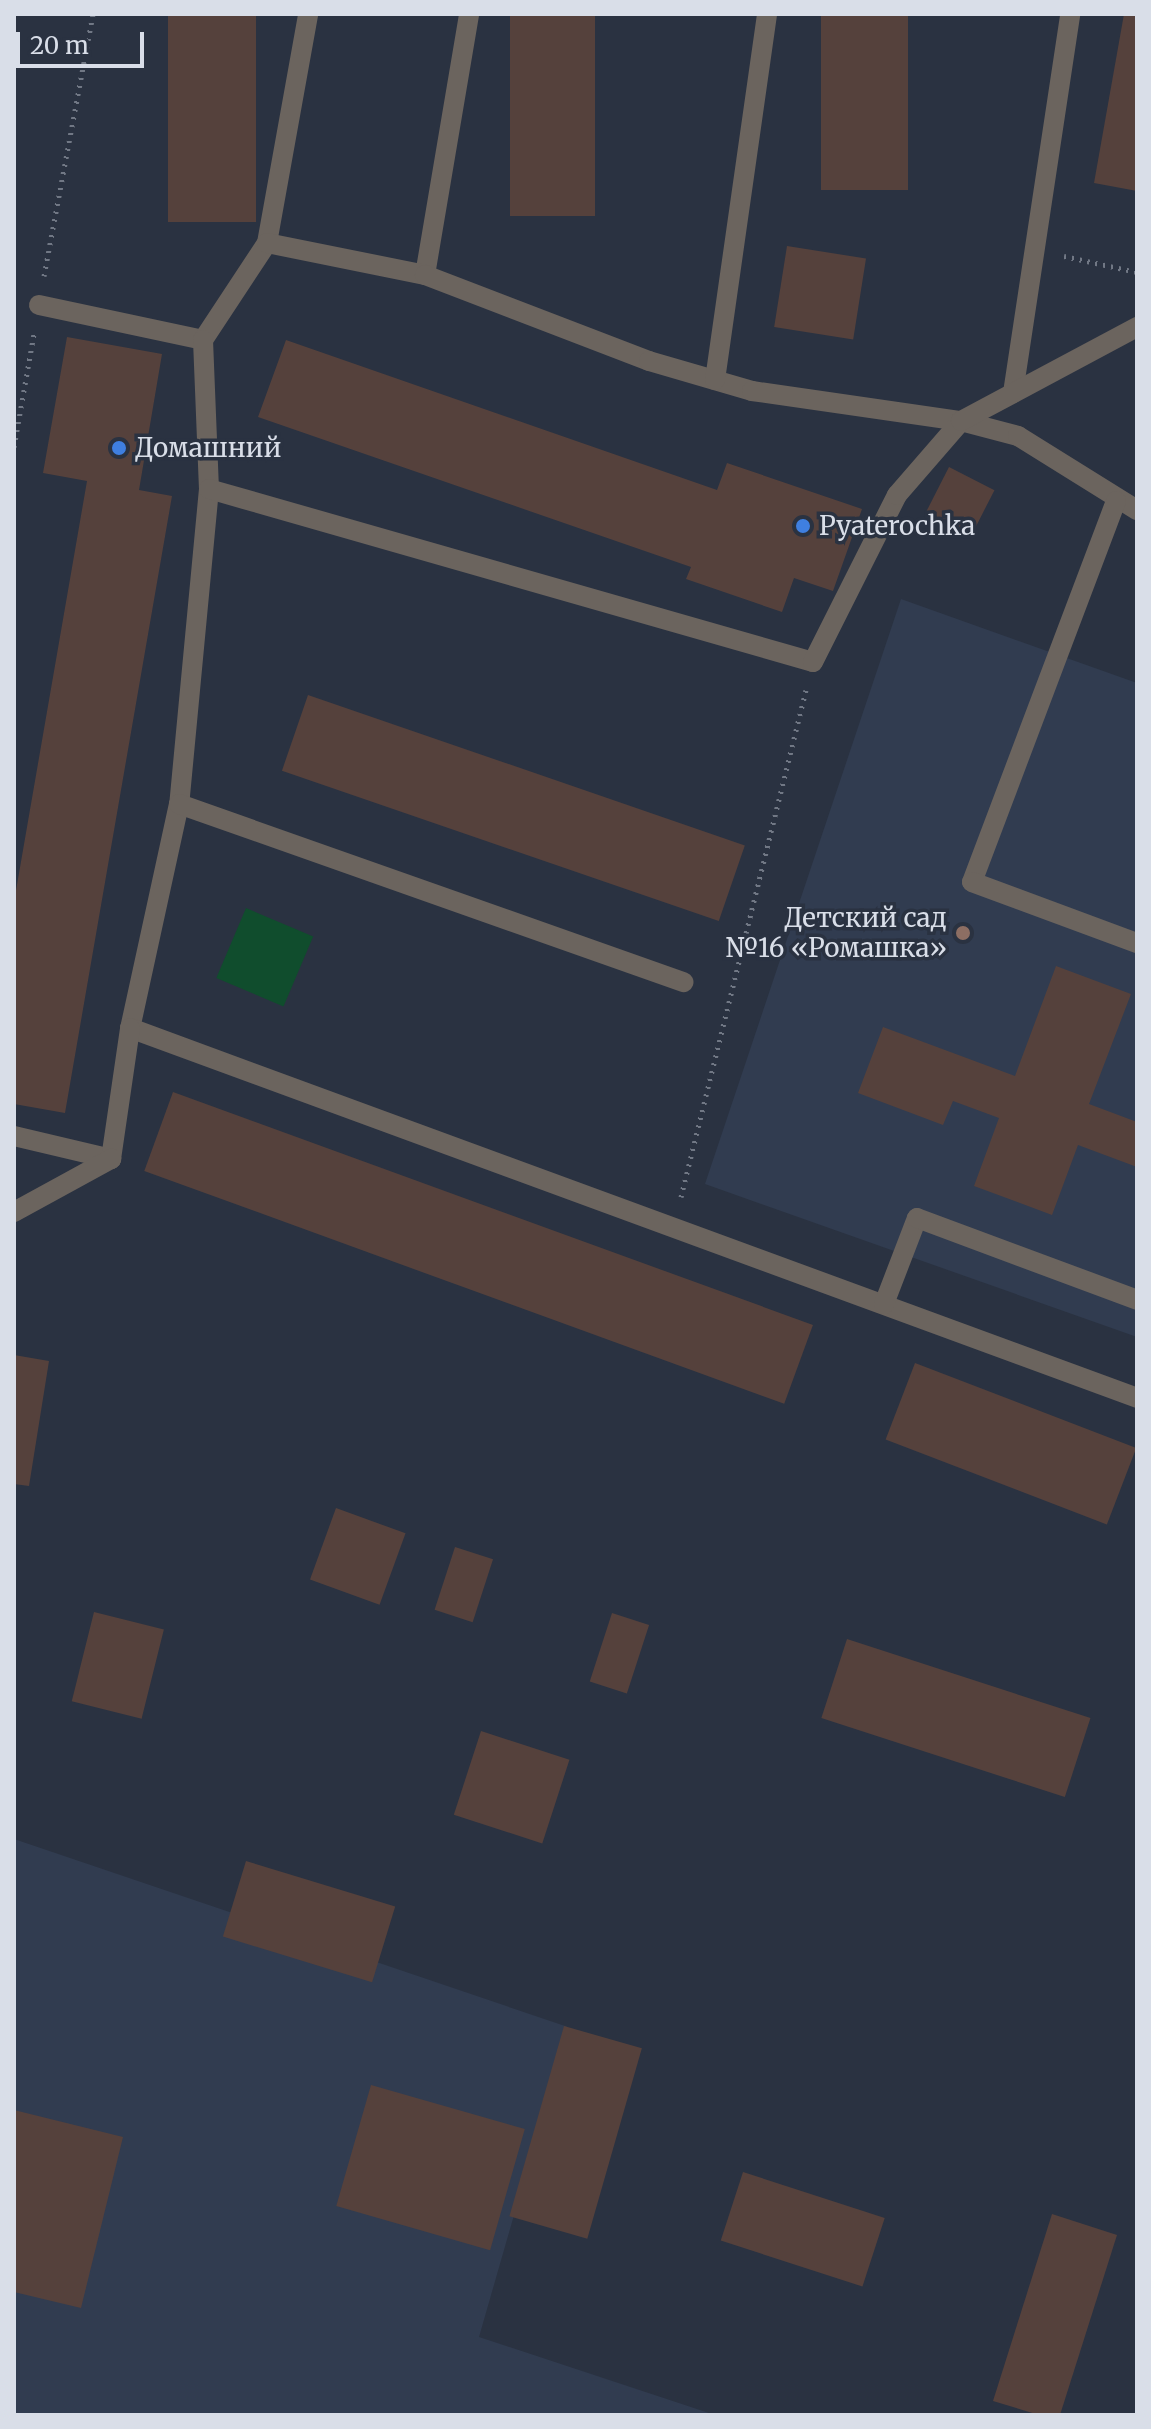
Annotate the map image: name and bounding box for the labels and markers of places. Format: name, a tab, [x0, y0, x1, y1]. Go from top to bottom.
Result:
place label: Домашний	[135, 432, 281, 464]
marker: Домашний	[110, 439, 128, 457]
place label: Pyaterochka	[819, 510, 975, 542]
marker: Pyaterochka	[794, 517, 812, 535]
place label: Детский сад №16 «Ромашка»	[725, 902, 947, 964]
marker: Детский сад №16 «Ромашка»	[954, 924, 972, 942]

